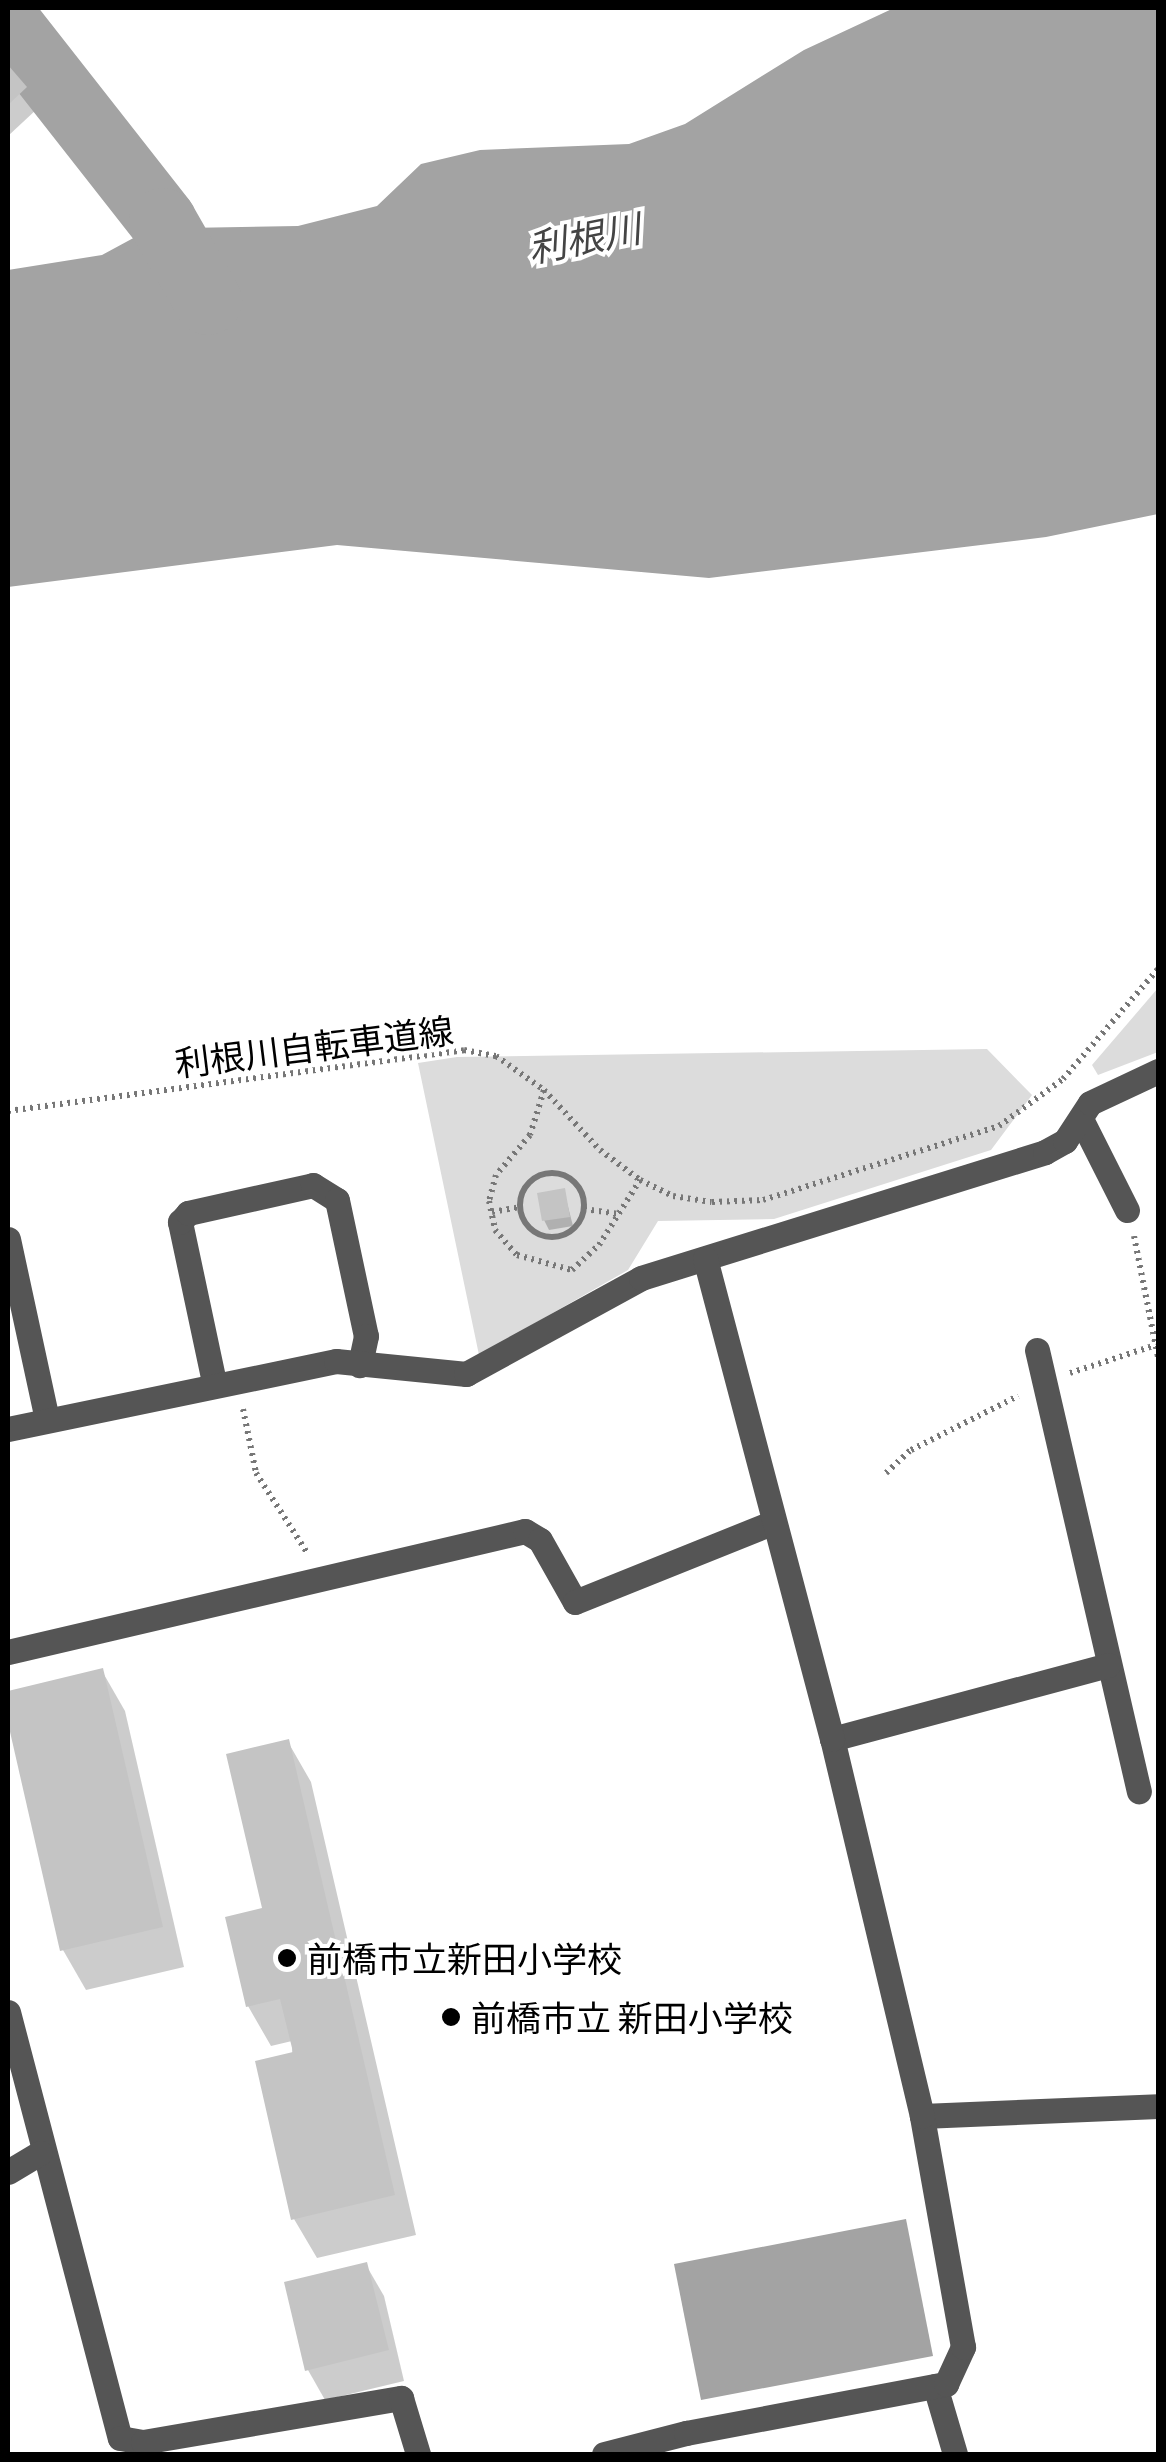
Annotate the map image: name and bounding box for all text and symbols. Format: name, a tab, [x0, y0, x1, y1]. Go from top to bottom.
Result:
water label: 利根川	[524, 204, 644, 270]
street label: 利根川自転車道線	[172, 1008, 456, 1084]
place label: 前橋市立新田小学校	[307, 1937, 622, 1979]
marker: 前橋市立新田小学校	[276, 1947, 298, 1969]
place label: 前橋市立 新田小学校	[471, 1996, 793, 2038]
marker: 前橋市立 新田小学校	[440, 2006, 462, 2028]

